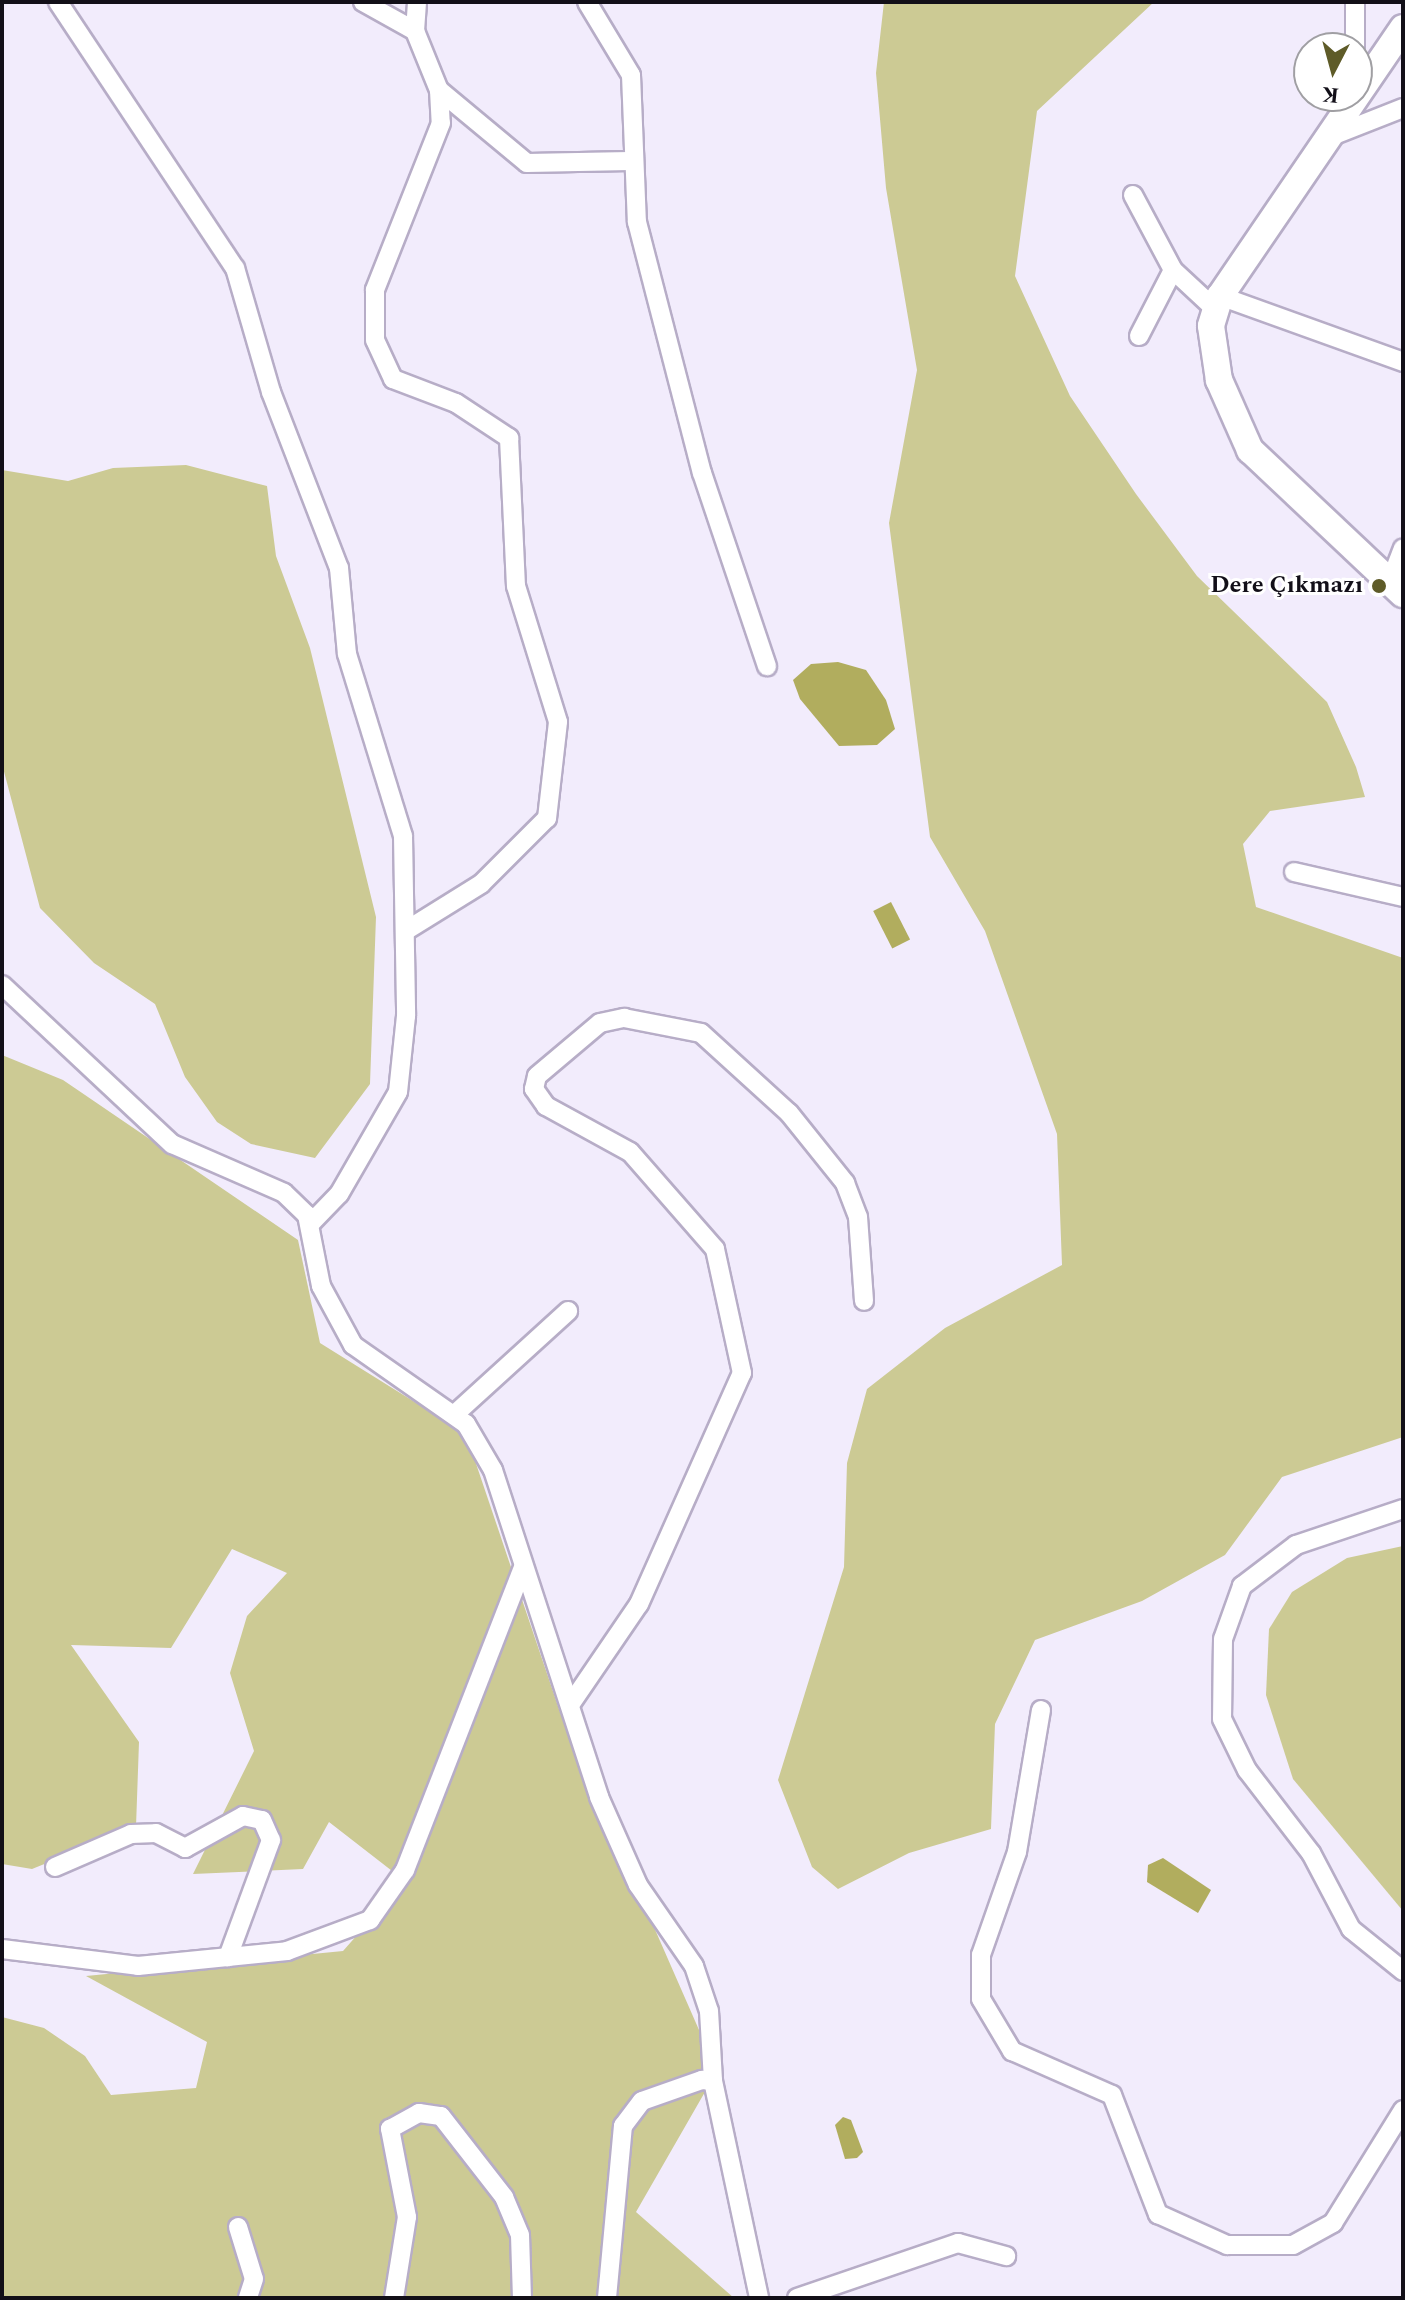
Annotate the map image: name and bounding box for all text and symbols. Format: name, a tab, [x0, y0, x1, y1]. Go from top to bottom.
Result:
north arrow	[1293, 32, 1373, 112]
text: K	[1320, 77, 1341, 112]
place label: Dere Çıkmazı	[1210, 572, 1363, 600]
marker: Dere Çıkmazı	[1370, 577, 1388, 595]

